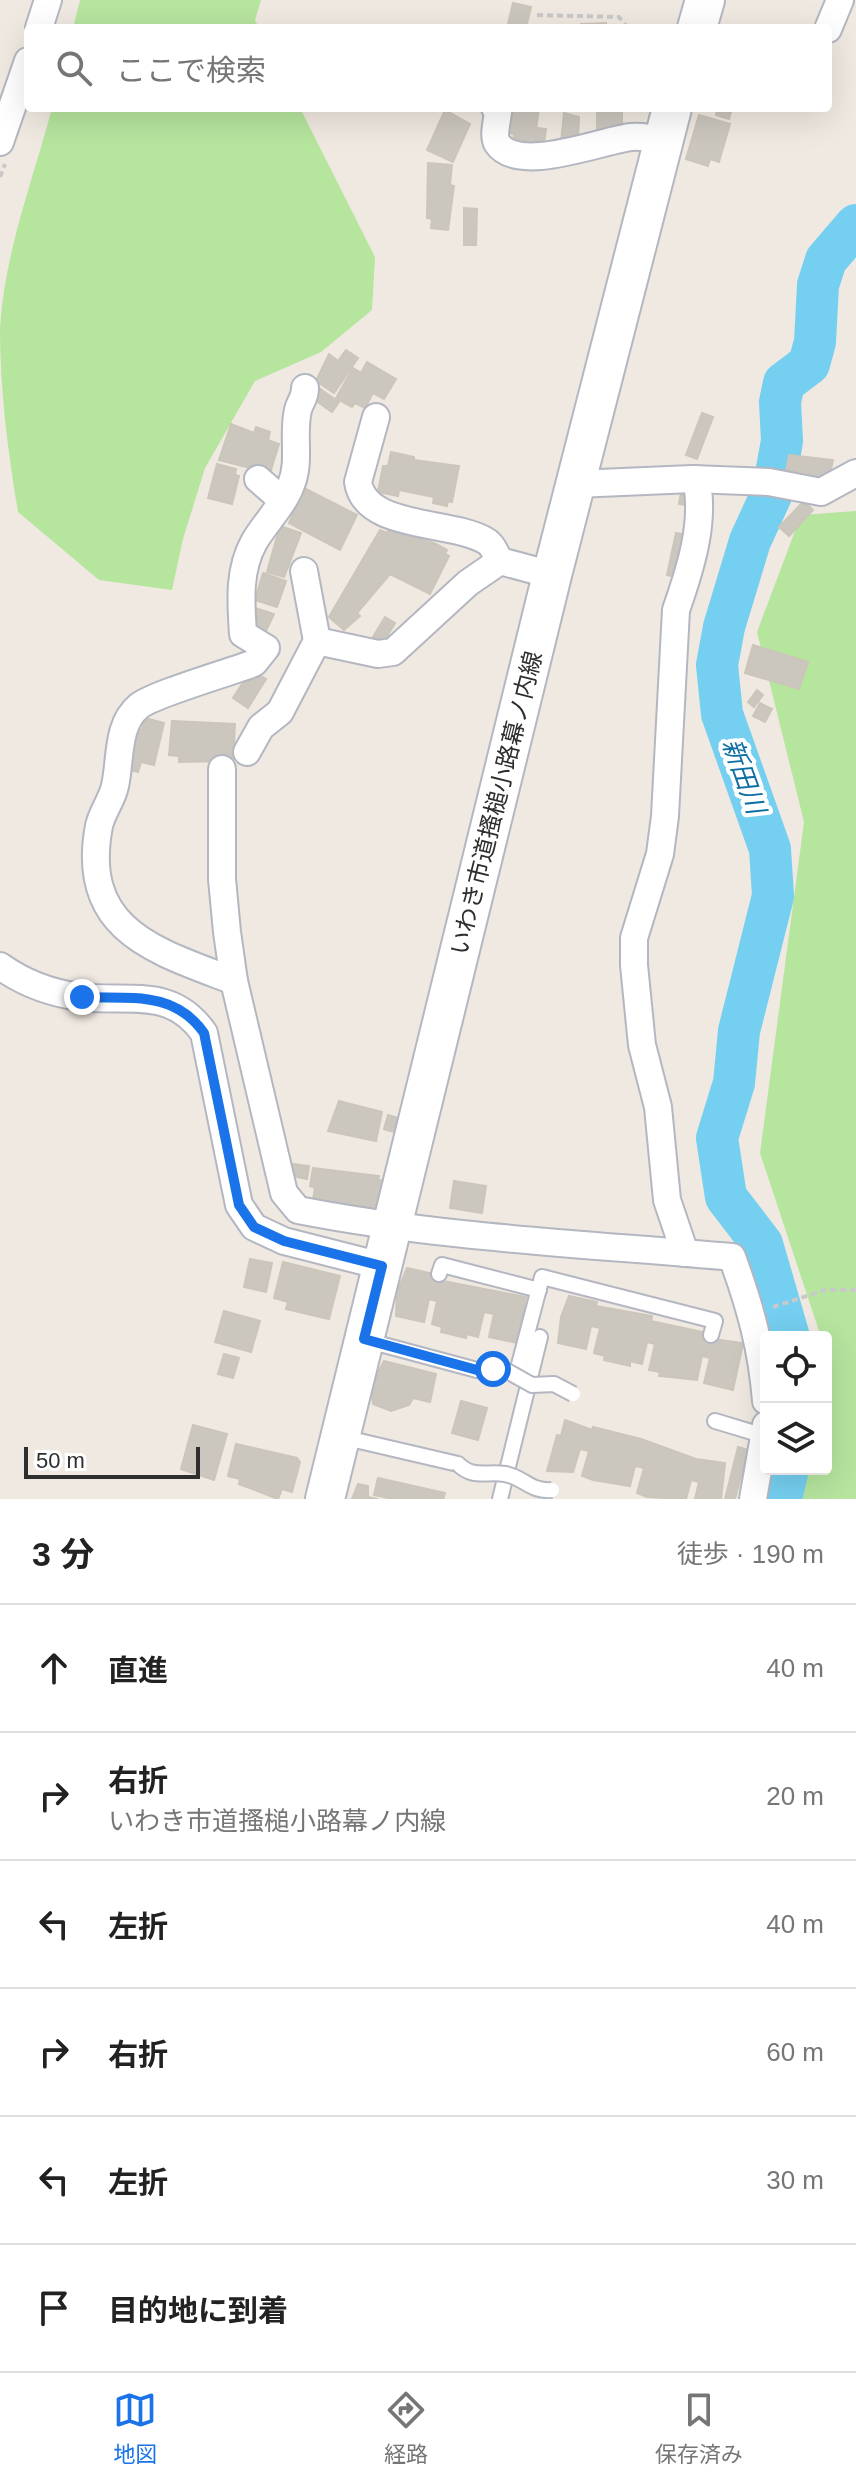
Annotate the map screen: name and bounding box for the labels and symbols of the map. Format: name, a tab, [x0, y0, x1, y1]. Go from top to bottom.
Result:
street label: いわき市道搔槌小路幕ノ内線	[445, 648, 547, 958]
water label: 新田川	[717, 734, 772, 821]
route end	[64, 979, 100, 1015]
route start	[475, 1351, 511, 1387]
scale bar	[24, 1443, 200, 1479]

